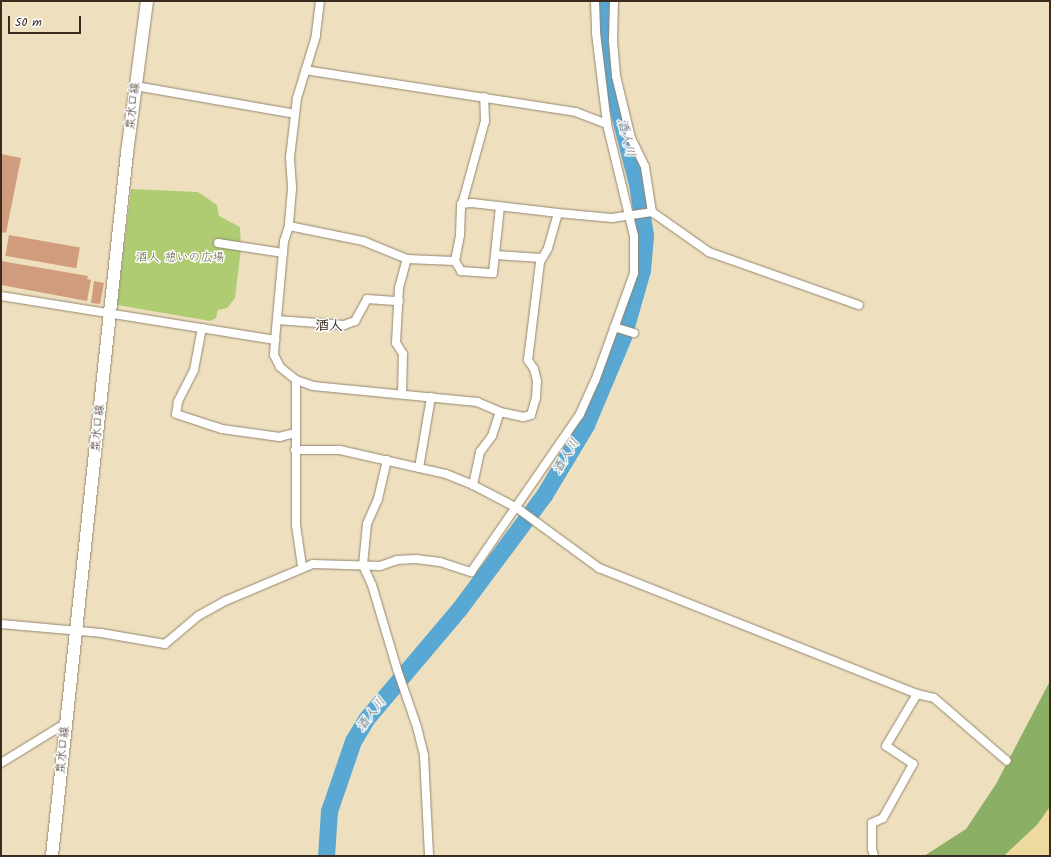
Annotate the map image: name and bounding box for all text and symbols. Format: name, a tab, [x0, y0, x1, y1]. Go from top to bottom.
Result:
scale bar	[10, 8, 83, 34]
text: 50 m	[15, 13, 42, 32]
street label: 泉水口線	[123, 81, 143, 131]
water label: 酒人川	[613, 117, 637, 159]
park label: 酒人 憩いの広場	[136, 251, 224, 265]
district label: 酒人	[315, 318, 343, 334]
street label: 泉水口線	[88, 403, 108, 453]
water label: 酒人川	[550, 436, 584, 478]
water label: 酒人川	[354, 695, 390, 735]
street label: 泉水口線	[53, 725, 73, 775]

